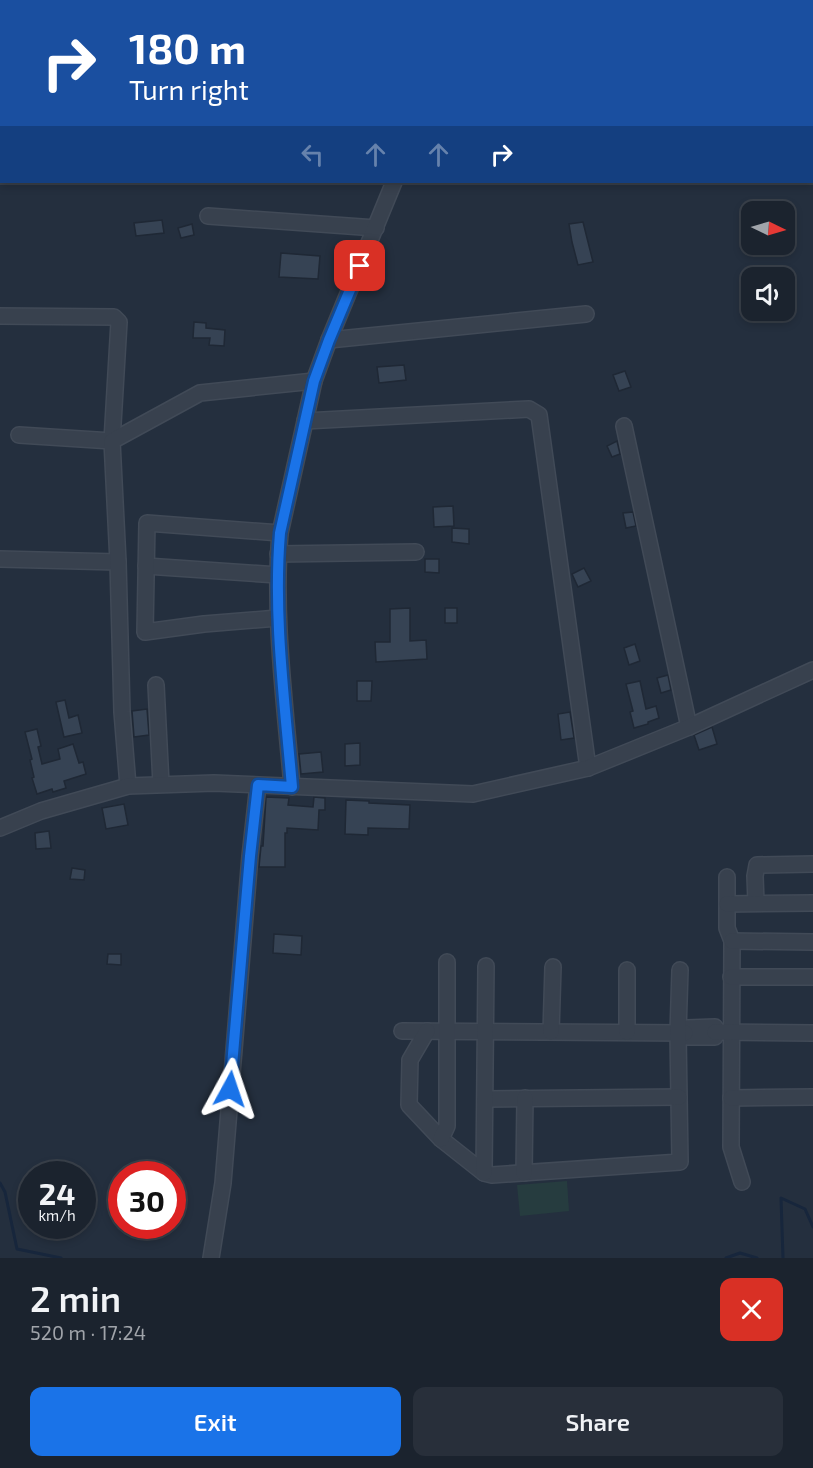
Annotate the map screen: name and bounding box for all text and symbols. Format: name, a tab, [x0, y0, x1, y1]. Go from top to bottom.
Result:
text: 180 m	[129, 22, 246, 72]
icon: right	[30, 24, 108, 102]
text: Turn right	[129, 73, 249, 105]
icon: left	[296, 138, 329, 171]
icon: ahead	[359, 138, 392, 171]
icon: ahead	[422, 138, 455, 171]
icon: right	[485, 138, 518, 171]
north arrow	[741, 201, 795, 255]
map controls	[741, 201, 795, 321]
pin	[334, 240, 385, 291]
icon: arrive	[343, 249, 376, 282]
button: sound	[741, 267, 795, 321]
position arrow	[198, 1057, 262, 1121]
speed limit sign: 30	[108, 1161, 186, 1239]
text: 24	[39, 1175, 75, 1211]
text: km/h	[38, 1206, 76, 1224]
text: 2 min	[30, 1276, 121, 1319]
button: close	[720, 1278, 783, 1341]
text: 520 m · 17:24	[30, 1320, 146, 1344]
button: Exit	[30, 1387, 401, 1456]
button: Share	[413, 1387, 783, 1456]

